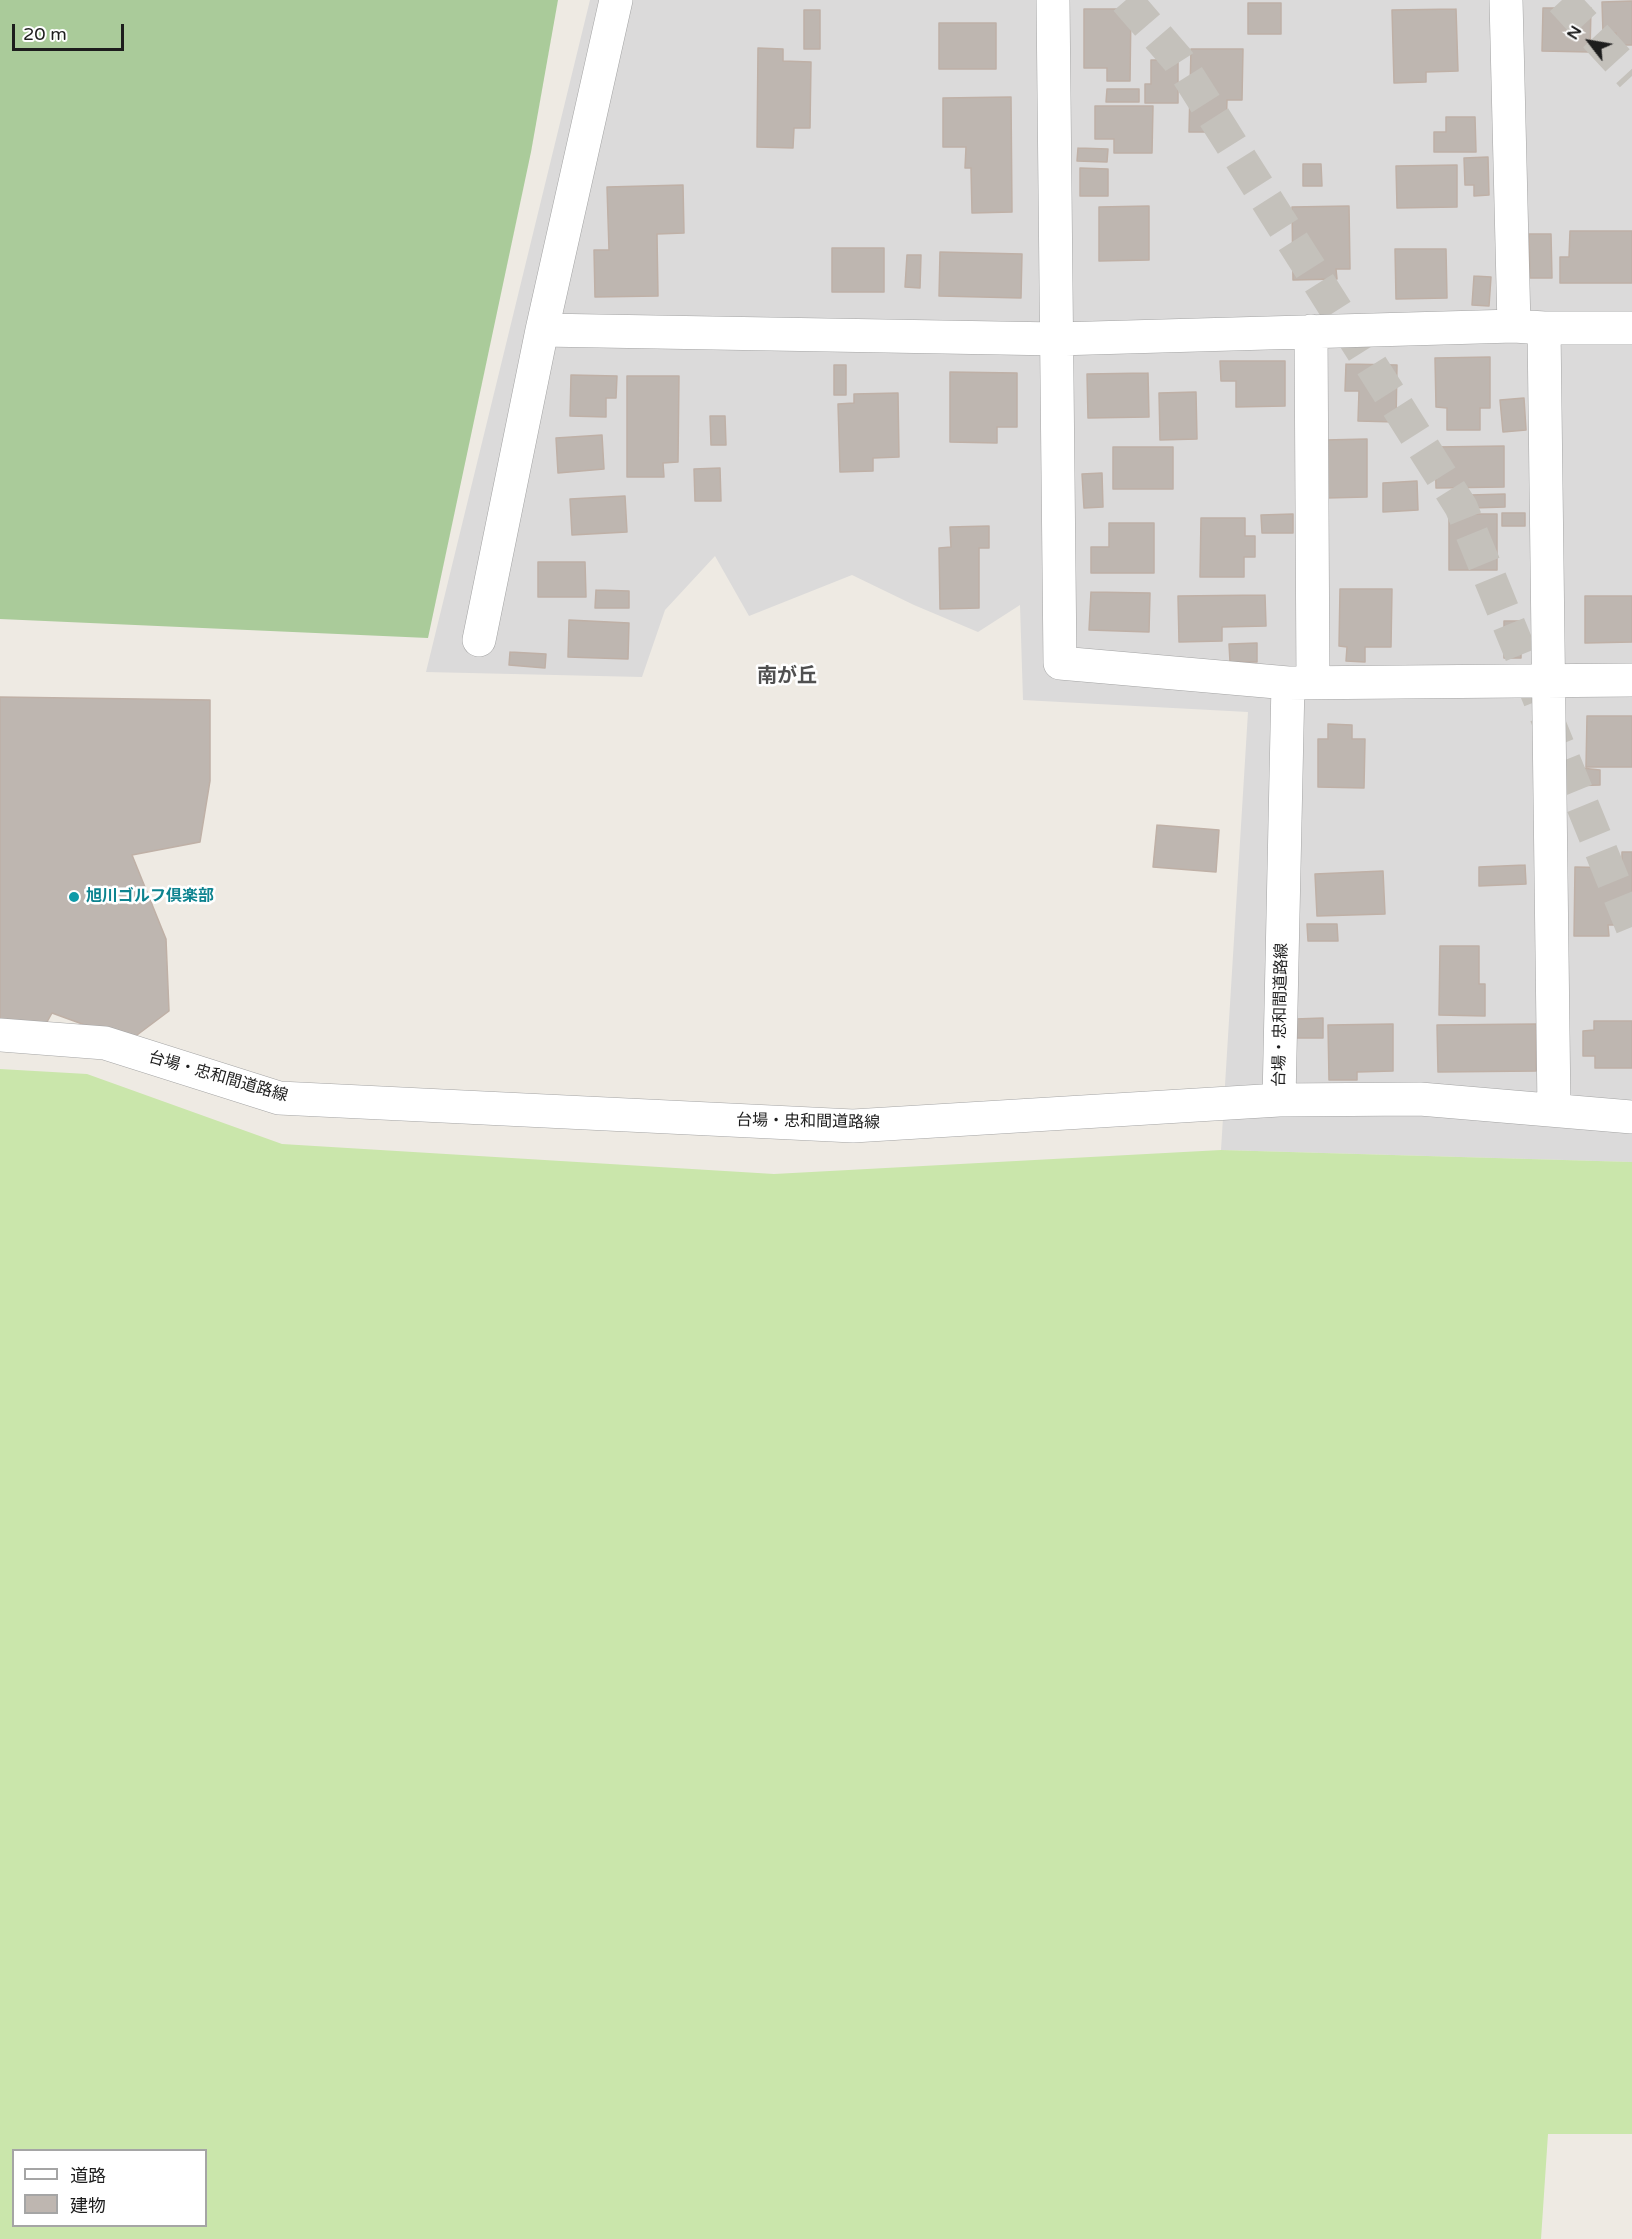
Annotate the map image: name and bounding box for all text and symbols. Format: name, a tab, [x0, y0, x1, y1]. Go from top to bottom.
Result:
scale bar	[15, 12, 128, 50]
north arrow	[1560, 12, 1620, 72]
text: N	[1563, 22, 1586, 43]
text: 20 m	[23, 23, 67, 45]
district label: 南が丘	[757, 665, 817, 689]
place label: 旭川ゴルフ倶楽部	[86, 887, 214, 907]
marker: 旭川ゴルフ倶楽部	[67, 890, 81, 904]
street label: 台場・忠和間道路線	[1270, 943, 1292, 1087]
street label: 台場・忠和間道路線	[146, 1048, 290, 1106]
street label: 台場・忠和間道路線	[736, 1111, 880, 1133]
legend	[12, 2149, 207, 2227]
text: 道路	[70, 2165, 106, 2187]
text: 建物	[70, 2195, 106, 2217]

